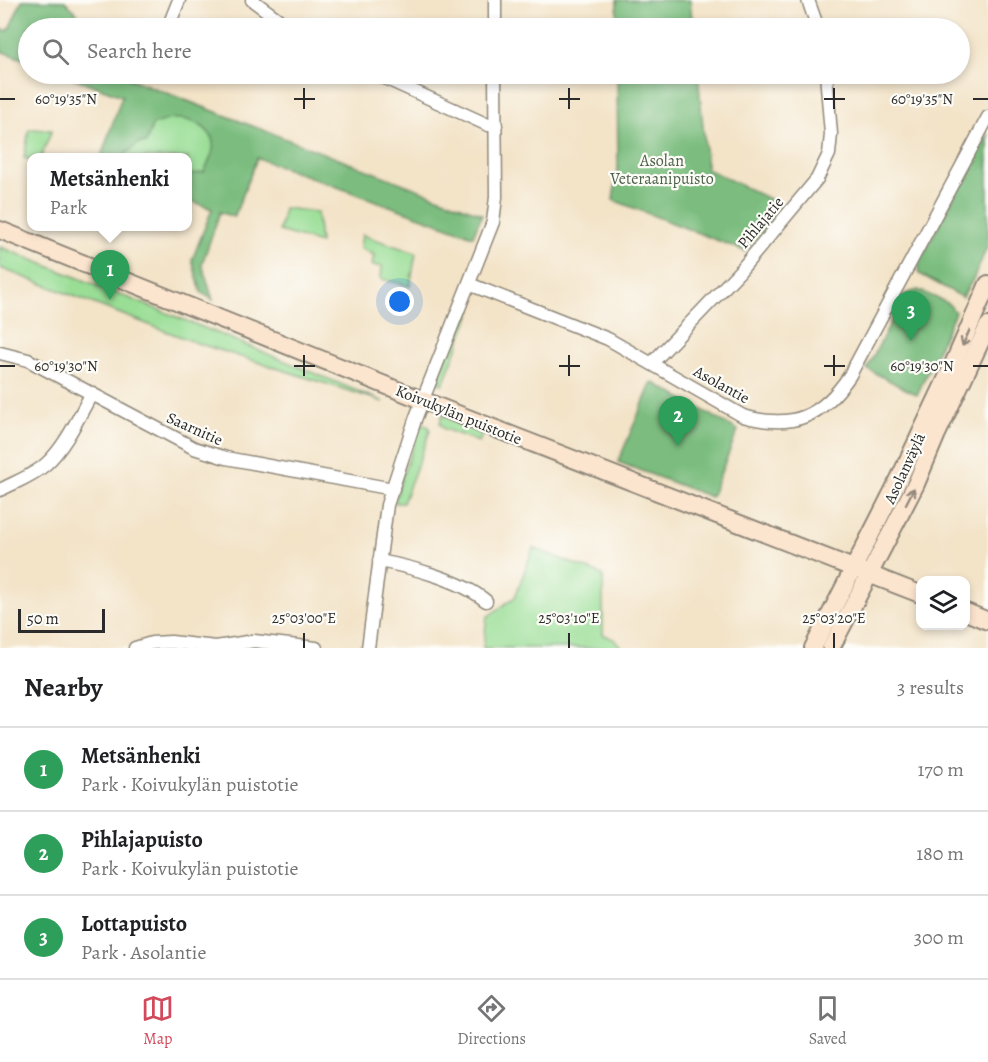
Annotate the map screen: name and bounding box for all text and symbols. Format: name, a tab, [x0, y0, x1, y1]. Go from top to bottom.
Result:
search box	[18, 18, 970, 84]
icon: search	[39, 35, 72, 68]
text: Search here	[87, 36, 192, 66]
text: 60°19'35"N	[35, 89, 97, 109]
text: 60°19'35"N	[891, 89, 953, 109]
park label: Asolan Veteraanipuisto	[609, 150, 714, 190]
popup	[27, 153, 192, 231]
text: Metsänhenki	[50, 164, 169, 194]
street label: Pihlajatie	[733, 192, 789, 253]
text: Park	[50, 194, 87, 221]
pin: 1	[90, 250, 130, 300]
your location	[385, 287, 414, 316]
pin: 3	[892, 292, 930, 341]
one-way arrow	[959, 329, 971, 347]
text: 60°19'30"N	[34, 356, 98, 376]
text: 60°19'30"N	[890, 356, 954, 376]
street label: Asolantie	[689, 360, 753, 409]
street label: Koivukylän puistotie	[392, 380, 525, 450]
pin: 2	[658, 396, 698, 446]
street label: Saarnitie	[163, 407, 226, 451]
street label: Asolanväylä	[878, 429, 931, 508]
one-way arrow	[904, 487, 916, 505]
map controls	[916, 576, 970, 630]
button: layers	[916, 576, 970, 630]
scale bar	[18, 606, 105, 634]
text: 50 m	[27, 608, 59, 630]
text: 25°03'00"E	[272, 608, 336, 628]
text: 25°03'10"E	[538, 608, 600, 628]
text: 25°03'20"E	[802, 608, 866, 628]
text: Nearby	[24, 670, 103, 705]
text: 3 results	[897, 674, 964, 701]
text: Metsänhenki	[81, 741, 201, 771]
text: 1	[40, 756, 47, 783]
text: 170 m	[918, 756, 964, 783]
text: Park · Koivukylän puistotie	[81, 771, 299, 798]
text: Pihlajapuisto	[81, 825, 203, 855]
text: 2	[39, 840, 48, 867]
text: 180 m	[916, 840, 964, 867]
text: Park · Koivukylän puistotie	[81, 855, 299, 882]
text: Lottapuisto	[81, 909, 187, 939]
text: 3	[39, 924, 48, 951]
text: 300 m	[914, 924, 964, 951]
text: Park · Asolantie	[81, 939, 206, 966]
tab: Map	[141, 992, 174, 1050]
tab: Directions	[457, 992, 526, 1050]
tab: Saved	[809, 992, 847, 1050]

